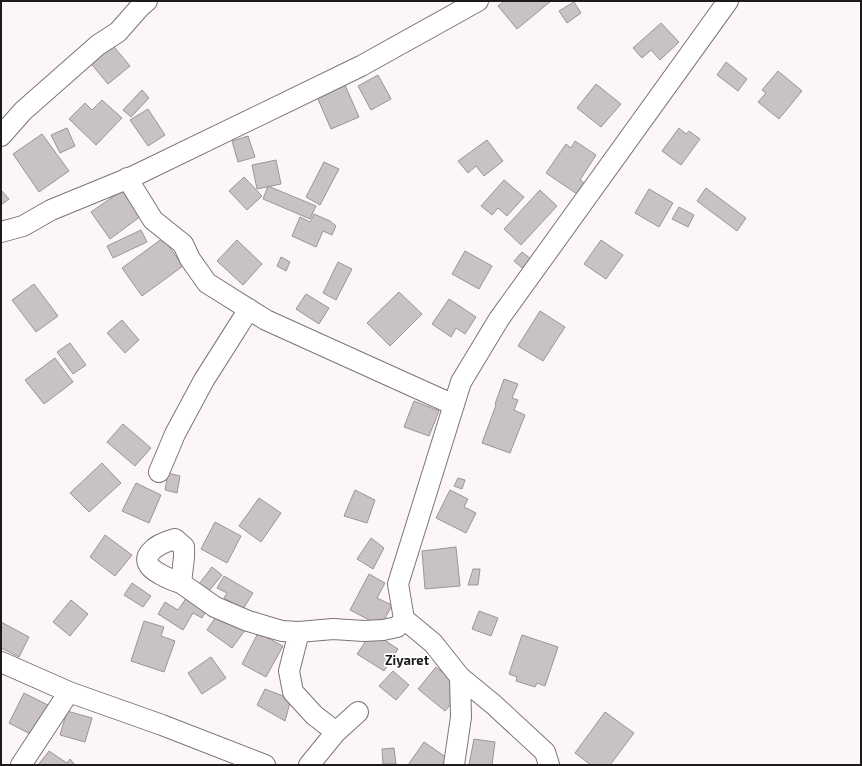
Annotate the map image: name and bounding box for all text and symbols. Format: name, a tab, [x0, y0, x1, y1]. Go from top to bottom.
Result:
district label: Ziyaret	[385, 652, 430, 668]

